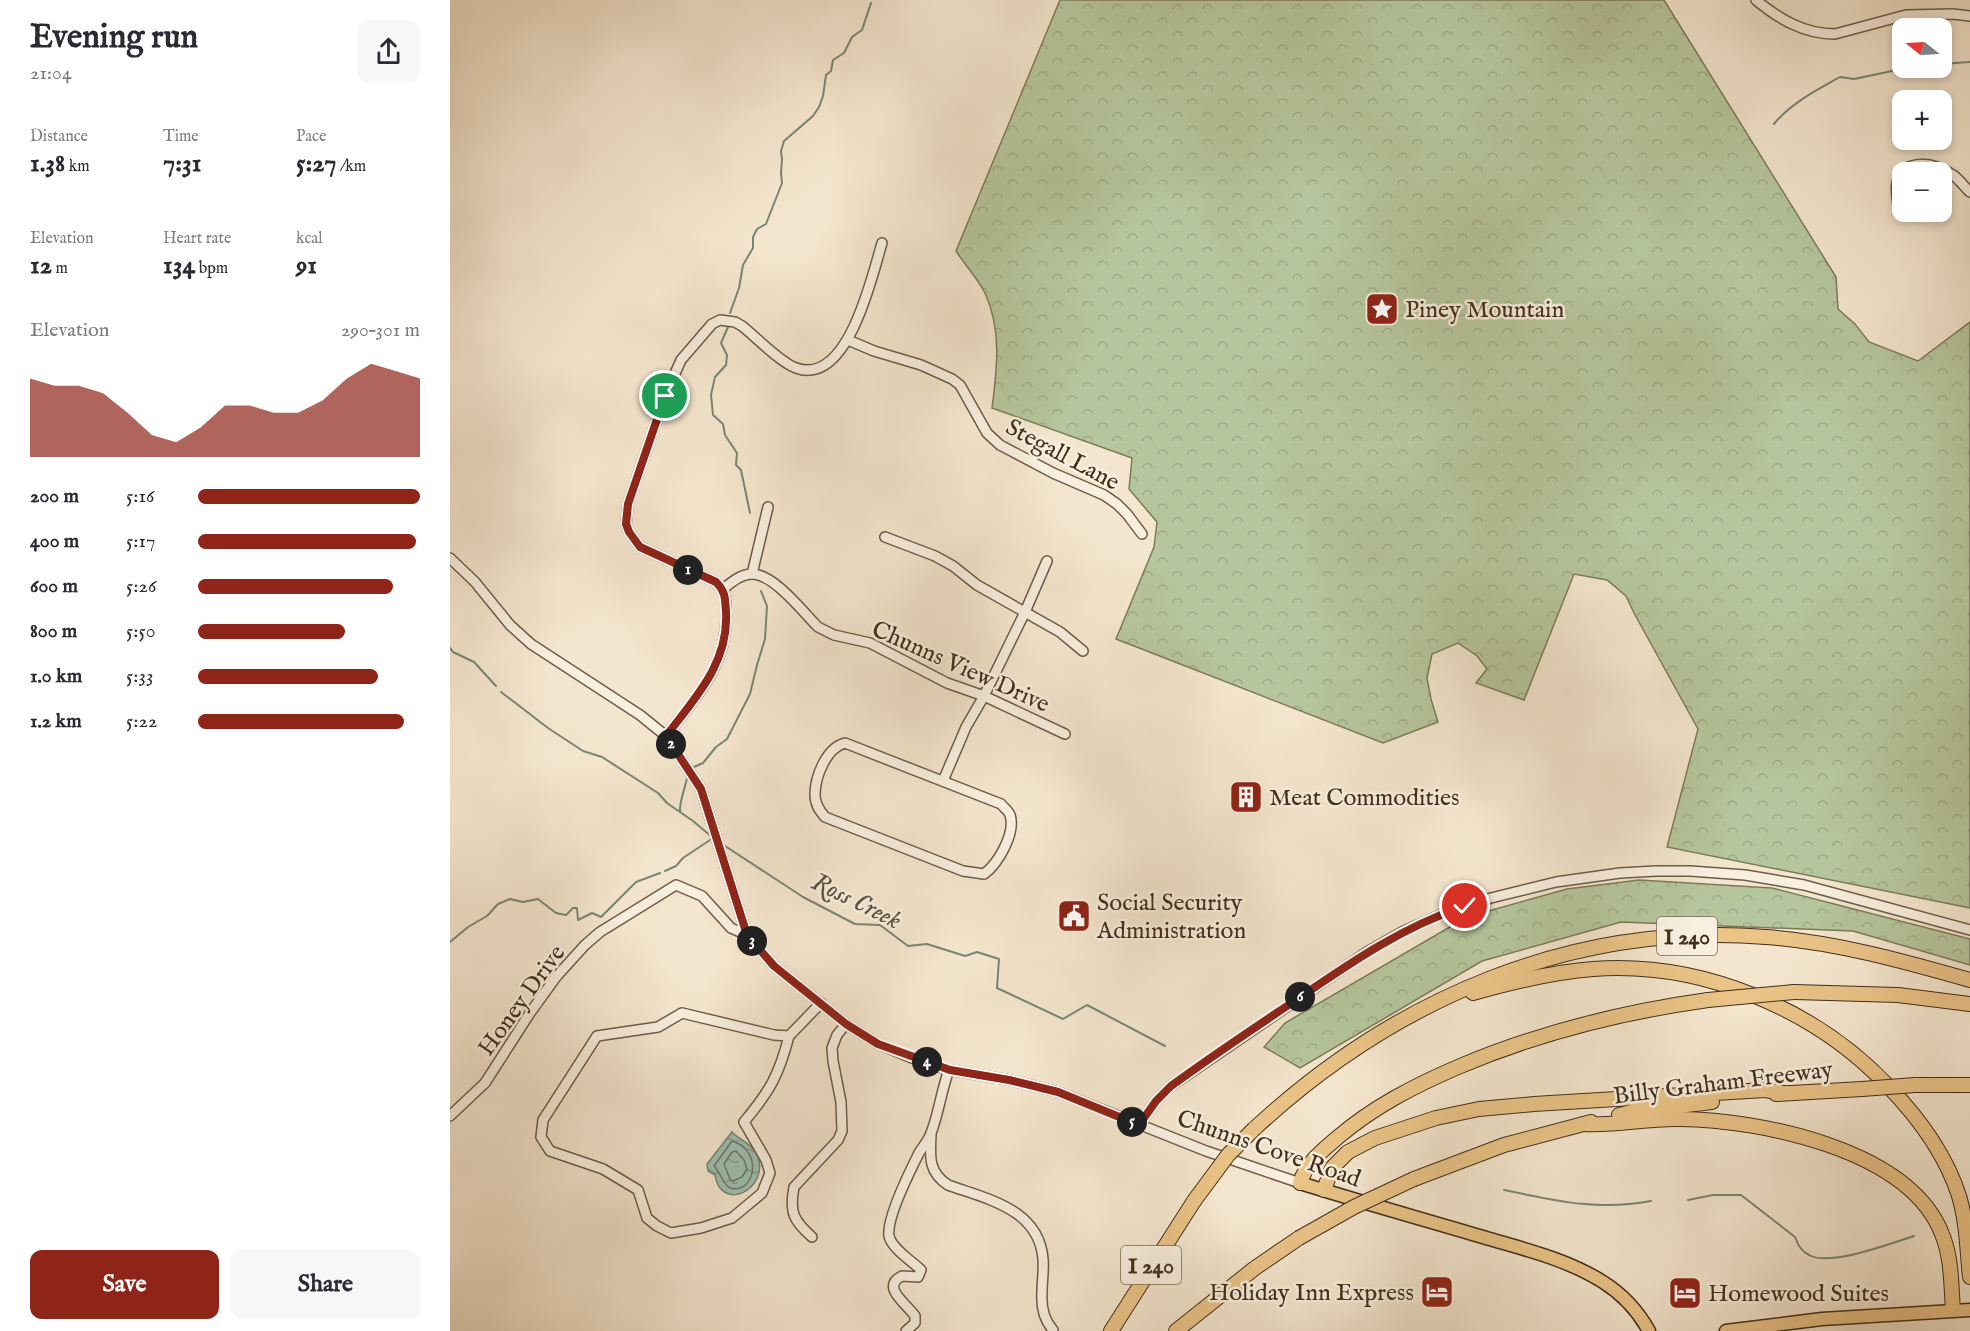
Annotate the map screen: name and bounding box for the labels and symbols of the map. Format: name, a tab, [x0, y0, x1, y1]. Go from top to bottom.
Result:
north arrow	[1892, 18, 1952, 78]
place icon: Piney Mountain	[1364, 291, 1400, 327]
place label: Piney Mountain	[1405, 295, 1564, 326]
pin	[639, 370, 690, 421]
street label: Stegall Lane	[1000, 412, 1125, 498]
pin: 1	[673, 555, 703, 585]
street label: Chunns View Drive	[867, 614, 1054, 720]
pin: 2	[656, 729, 686, 759]
building icon: Meat Commodities	[1228, 779, 1264, 815]
place label: Meat Commodities	[1269, 783, 1459, 814]
water label: Ross Creek	[806, 866, 907, 937]
pin	[1439, 880, 1490, 931]
place label: Social Security Administration	[1096, 888, 1246, 947]
public building icon: Social Security Administration	[1056, 898, 1092, 934]
road number: I 240	[1657, 917, 1717, 955]
pin: 3	[737, 926, 767, 956]
street label: Honey Drive	[472, 939, 573, 1063]
pin: 6	[1285, 982, 1315, 1012]
pin: 4	[912, 1047, 942, 1077]
street label: Billy Graham Freeway	[1612, 1055, 1835, 1112]
street label: Chunns Cove Road	[1173, 1103, 1365, 1195]
pin: 5	[1117, 1107, 1147, 1137]
road number: I 240	[1121, 1246, 1181, 1284]
hotel icon: Holiday Inn Express	[1419, 1274, 1455, 1310]
hotel icon: Homewood Suites	[1667, 1275, 1703, 1311]
place label: Holiday Inn Express	[1209, 1278, 1414, 1309]
place label: Homewood Suites	[1708, 1279, 1889, 1310]

